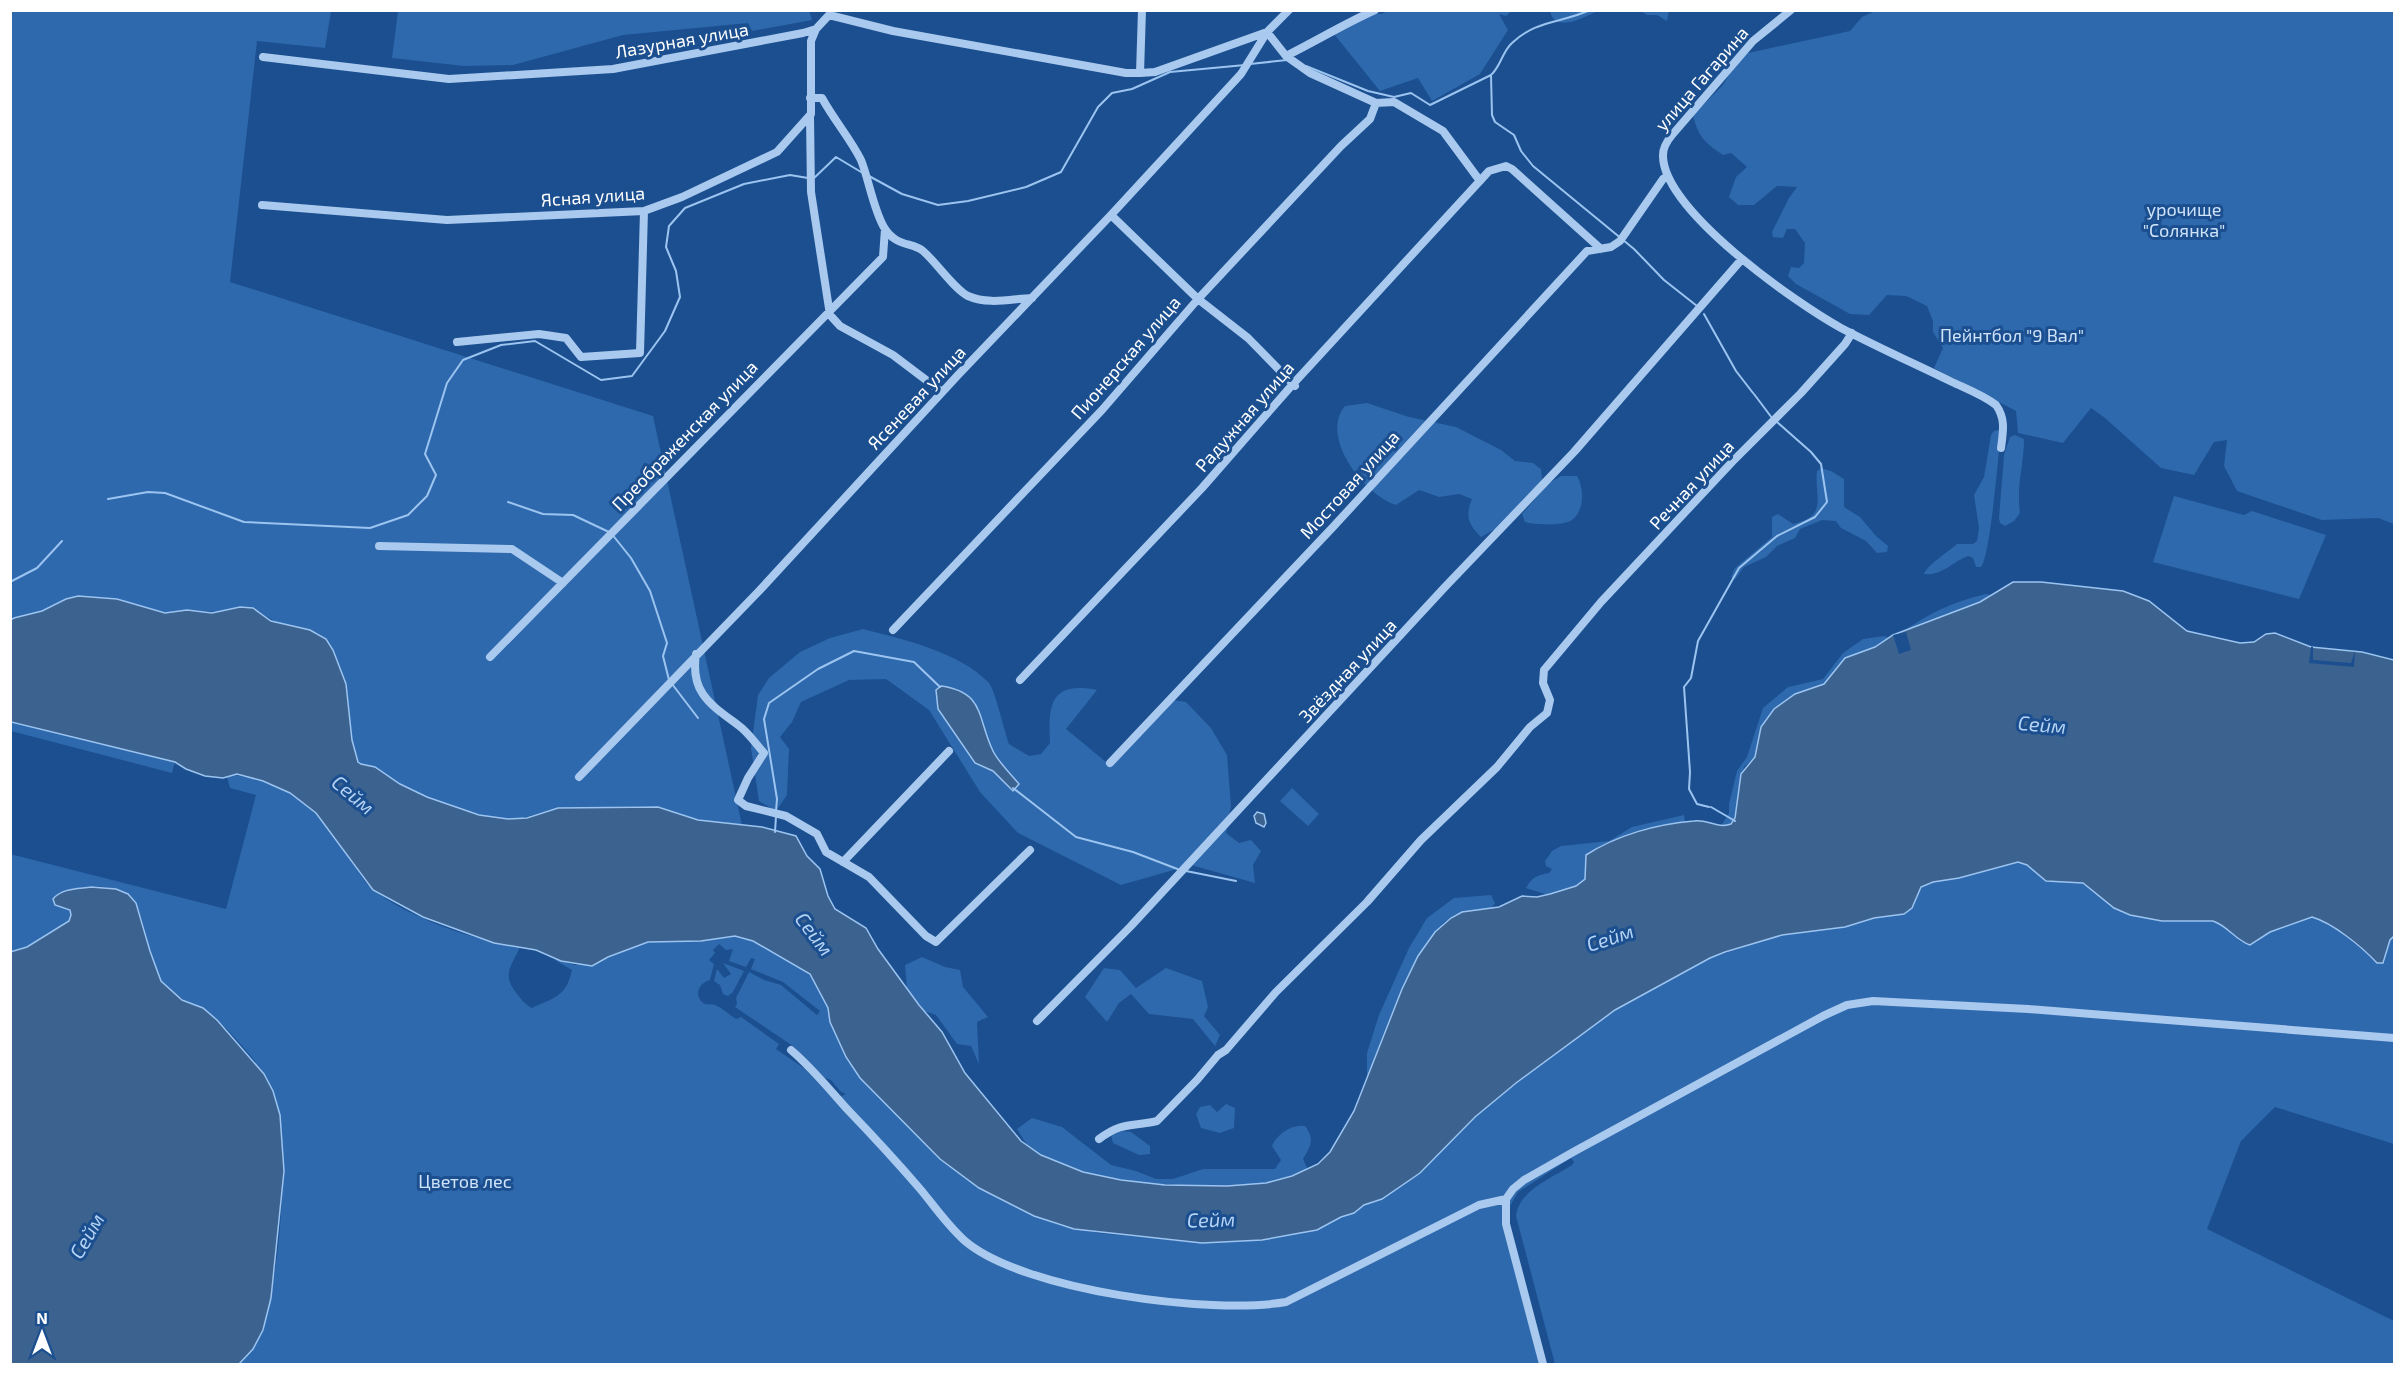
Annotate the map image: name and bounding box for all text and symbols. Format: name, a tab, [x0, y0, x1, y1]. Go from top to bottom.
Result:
street label: Лазурная улица	[613, 17, 750, 63]
street label: улица Гагарина	[1650, 22, 1753, 135]
street label: Ясная улица	[540, 181, 646, 211]
park label: урочище "Солянка"	[2143, 198, 2225, 241]
street label: Пионерская улица	[1066, 291, 1185, 423]
park label: Пейнтбол "9 Вал"	[1940, 324, 2084, 346]
street label: Ясеневая улица	[863, 341, 970, 454]
street label: Преображенская улица	[607, 356, 762, 515]
street label: Радужная улица	[1190, 357, 1298, 476]
street label: Мостовая улица	[1295, 426, 1404, 543]
street label: Речная улица	[1644, 435, 1738, 534]
street label: Звёздная улица	[1294, 614, 1401, 727]
water label: Сейм	[2017, 710, 2067, 738]
water label: Сейм	[327, 770, 380, 819]
water label: Сейм	[791, 907, 839, 960]
water label: Сейм	[1583, 918, 1636, 956]
park label: Цветов лес	[418, 1170, 512, 1192]
water label: Сейм	[1187, 1207, 1235, 1231]
water label: Сейм	[64, 1209, 109, 1262]
north arrow	[12, 1303, 72, 1363]
text: N	[36, 1308, 48, 1327]

